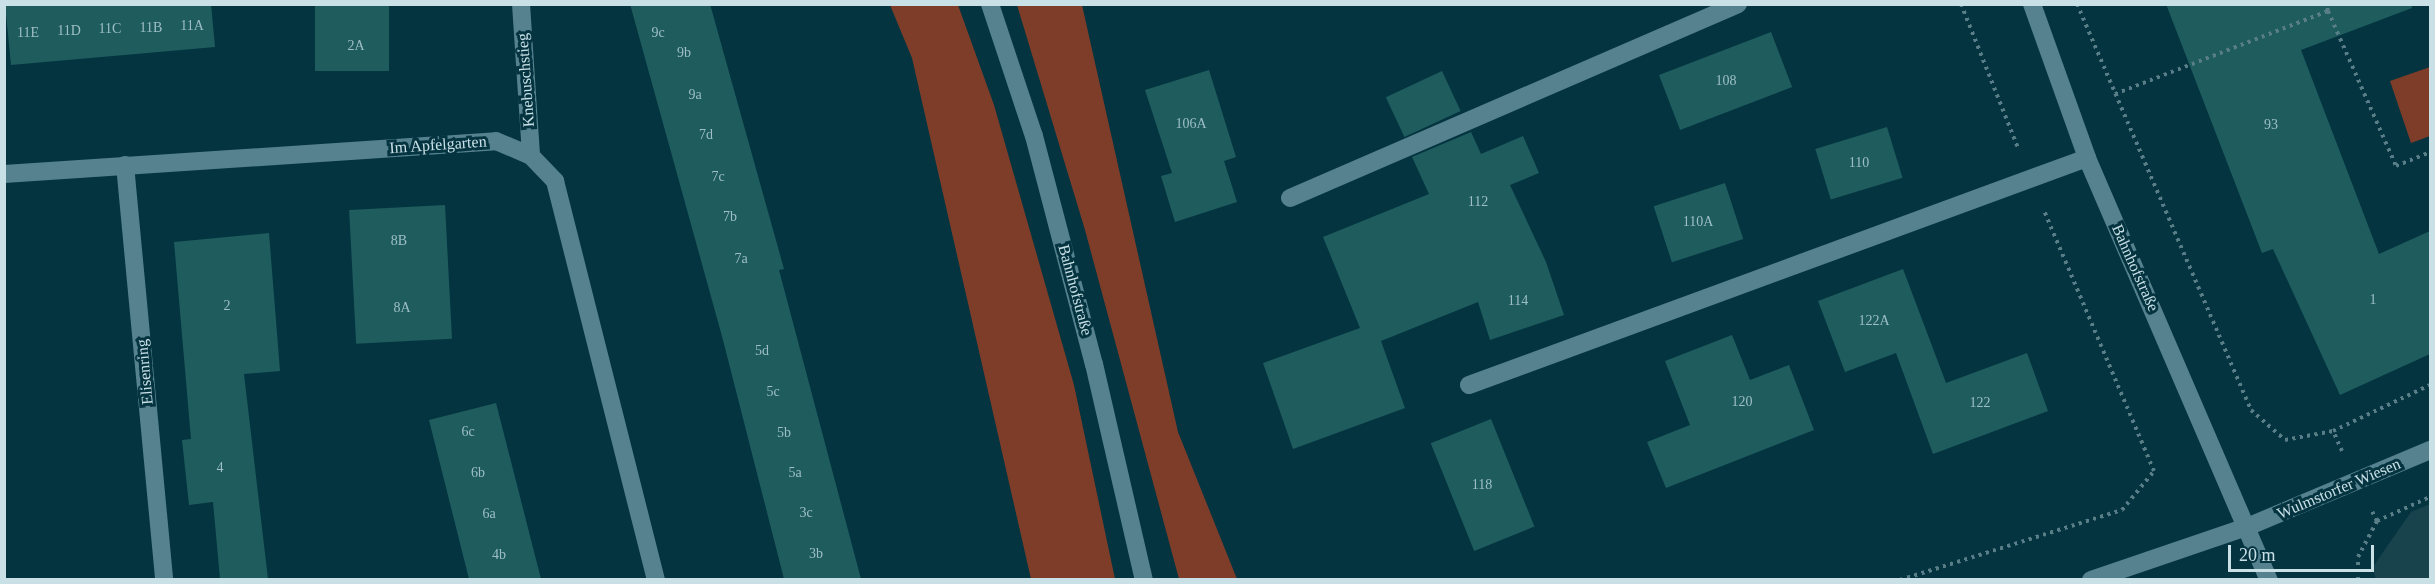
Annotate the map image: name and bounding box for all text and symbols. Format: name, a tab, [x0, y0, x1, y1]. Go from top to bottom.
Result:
house number: 11A	[180, 18, 204, 34]
house number: 11B	[140, 20, 162, 36]
house number: 11C	[99, 21, 121, 37]
house number: 11D	[57, 23, 81, 39]
house number: 11E	[17, 25, 39, 41]
house number: 9c	[651, 25, 665, 41]
street label: Knebuschstieg	[513, 32, 539, 128]
house number: 2A	[347, 38, 365, 54]
house number: 9b	[677, 45, 691, 61]
house number: 108	[1716, 73, 1736, 89]
house number: 9a	[688, 87, 702, 103]
house number: 106A	[1175, 116, 1207, 132]
house number: 93	[2264, 117, 2278, 133]
house number: 7d	[699, 127, 713, 143]
street label: Im Apfelgarten	[388, 132, 488, 158]
house number: 110	[1849, 155, 1869, 171]
house number: 7c	[711, 169, 725, 185]
house number: 112	[1468, 194, 1488, 210]
house number: 7b	[723, 209, 737, 225]
house number: 110A	[1683, 214, 1713, 230]
street label: Bahnhofstraße	[2107, 221, 2163, 315]
house number: 8B	[391, 233, 407, 249]
street label: Bahnhofstraße	[1054, 242, 1096, 338]
house number: 7a	[734, 251, 748, 267]
house number: 1	[2370, 292, 2376, 308]
house number: 114	[1508, 293, 1528, 309]
house number: 2	[224, 298, 231, 314]
house number: 8A	[393, 300, 411, 316]
house number: 122A	[1858, 313, 1890, 329]
street label: Elisenring	[133, 338, 157, 406]
house number: 5d	[755, 343, 769, 359]
house number: 5c	[766, 384, 780, 400]
house number: 120	[1732, 394, 1752, 410]
house number: 122	[1970, 395, 1990, 411]
house number: 6c	[461, 424, 475, 440]
house number: 5b	[777, 425, 791, 441]
street label: Wulmstorfer Wiesen	[2274, 454, 2404, 524]
house number: 4	[216, 460, 224, 476]
house number: 6b	[471, 465, 485, 481]
house number: 5a	[788, 465, 802, 481]
house number: 118	[1472, 477, 1492, 493]
house number: 3c	[799, 505, 813, 521]
house number: 6a	[482, 506, 496, 522]
scale bar	[2231, 533, 2376, 571]
text: 20 m	[2239, 545, 2276, 565]
house number: 3b	[809, 546, 823, 562]
house number: 4b	[492, 547, 506, 563]

